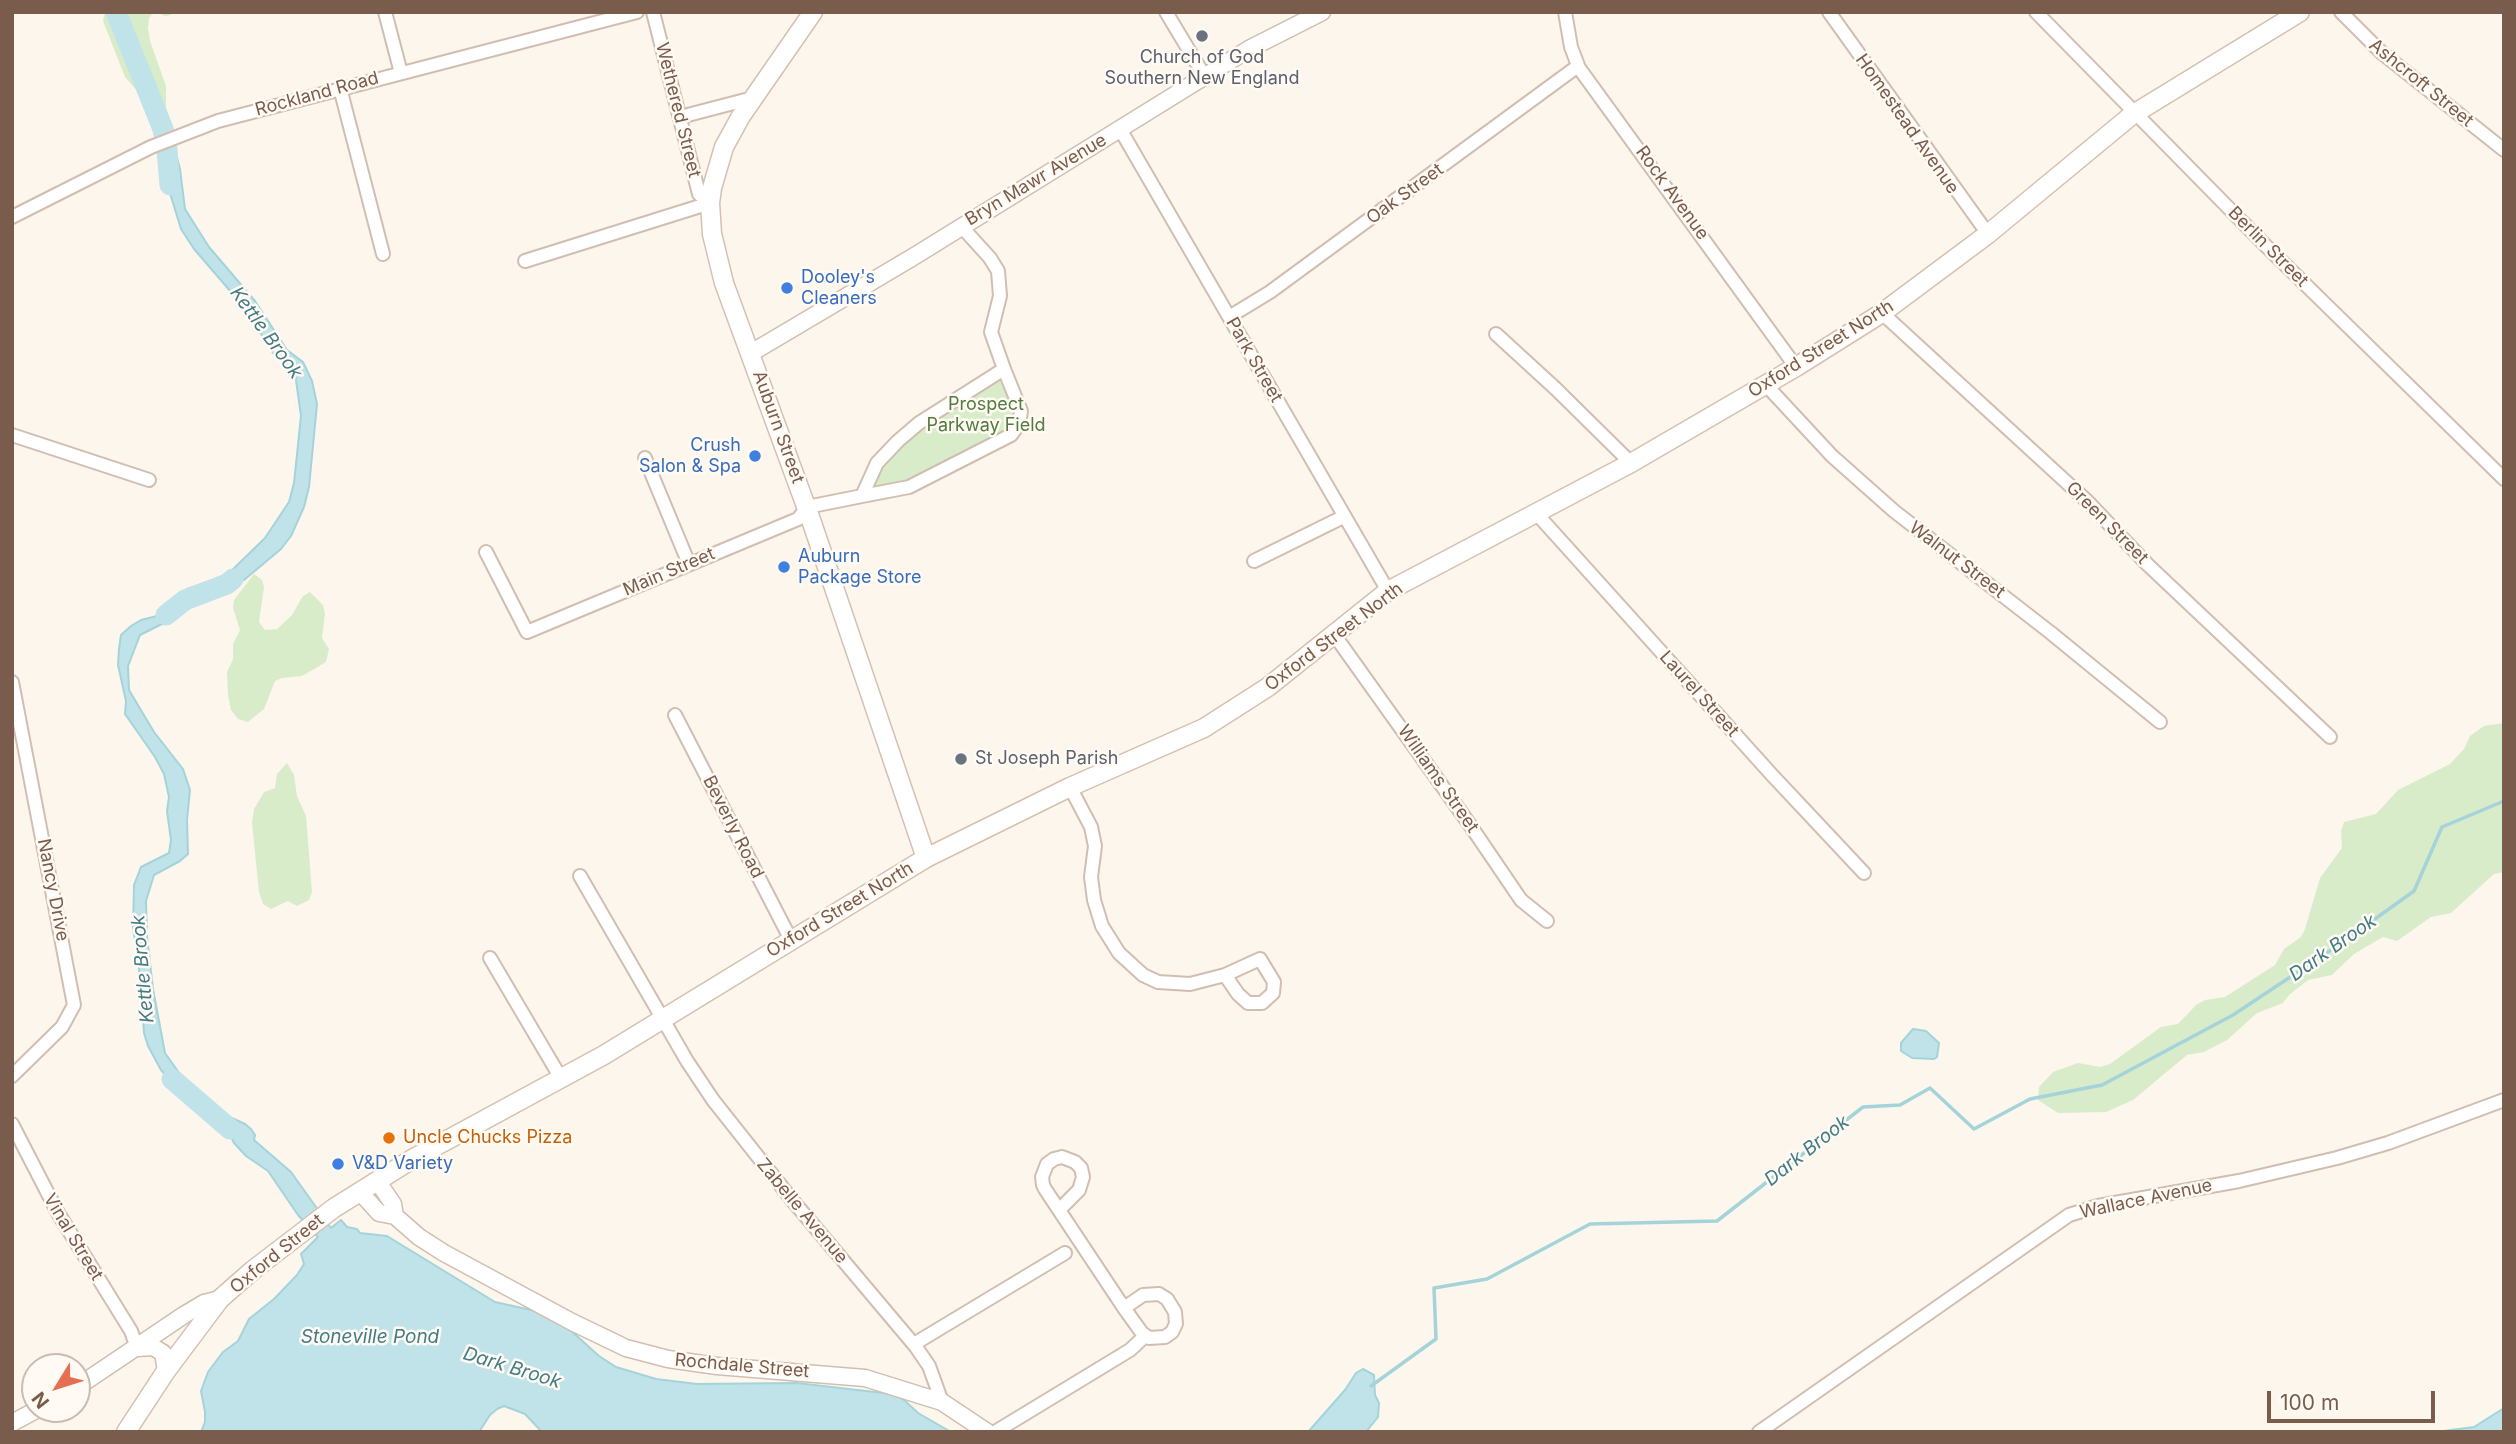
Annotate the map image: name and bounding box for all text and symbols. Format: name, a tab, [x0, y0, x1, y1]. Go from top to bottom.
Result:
marker: Church of God Southern New England	[1194, 28, 1210, 44]
street label: Ashcroft Street	[2365, 34, 2477, 132]
street label: Wethered Street	[651, 40, 705, 180]
place label: Church of God Southern New England	[1105, 47, 1299, 90]
street label: Homestead Avenue	[1851, 50, 1963, 198]
street label: Rockland Road	[253, 67, 381, 121]
street label: Bryn Mawr Avenue	[962, 129, 1110, 231]
street label: Rock Avenue	[1631, 142, 1713, 244]
street label: Oak Street	[1362, 159, 1448, 229]
street label: Berlin Street	[2223, 202, 2313, 292]
place label: Dooley's Cleaners	[801, 267, 877, 310]
marker: Dooley's Cleaners	[779, 280, 795, 296]
water label: Kettle Brook	[225, 282, 307, 384]
street label: Oxford Street North	[1744, 296, 1898, 402]
street label: Park Street	[1221, 314, 1287, 406]
street label: Auburn Street	[748, 368, 808, 486]
park label: Prospect Parkway Field	[926, 394, 1046, 436]
place label: Crush Salon & Spa	[639, 435, 741, 478]
marker: Crush Salon & Spa	[747, 448, 763, 464]
street label: Green Street	[2061, 477, 2153, 569]
street label: Walnut Street	[1905, 517, 2009, 603]
street label: Main Street	[620, 543, 718, 601]
place label: Auburn Package Store	[798, 546, 921, 588]
marker: Auburn Package Store	[776, 559, 792, 575]
street label: Oxford Street North	[1261, 578, 1407, 696]
street label: Laurel Street	[1655, 647, 1743, 741]
street label: Williams Street	[1393, 721, 1483, 837]
place label: St Joseph Parish	[975, 748, 1118, 770]
marker: St Joseph Parish	[953, 751, 969, 767]
street label: Beverly Road	[698, 772, 768, 882]
street label: Nancy Drive	[32, 837, 74, 943]
street label: Oxford Street North	[763, 858, 917, 962]
water label: Dark Brook	[2285, 910, 2381, 986]
water label: Kettle Brook	[127, 914, 159, 1024]
water label: Dark Brook	[1760, 1111, 1854, 1191]
place label: Uncle Chucks Pizza	[403, 1127, 572, 1149]
marker: Uncle Chucks Pizza	[381, 1130, 397, 1146]
place label: V&D Variety	[352, 1153, 453, 1175]
street label: Zabelle Avenue	[752, 1154, 852, 1268]
marker: V&D Variety	[330, 1156, 346, 1172]
street label: Wallace Avenue	[2078, 1174, 2214, 1224]
street label: Vinal Street	[39, 1190, 107, 1284]
street label: Oxford Street	[226, 1210, 328, 1298]
water label: Stoneville Pond	[301, 1326, 439, 1348]
water label: Dark Brook	[460, 1342, 564, 1394]
street label: Rochdale Street	[674, 1349, 810, 1383]
north arrow	[21, 1353, 91, 1423]
scale bar	[2271, 1378, 2439, 1422]
text: N	[27, 1387, 54, 1413]
text: 100 m	[2280, 1390, 2339, 1415]

